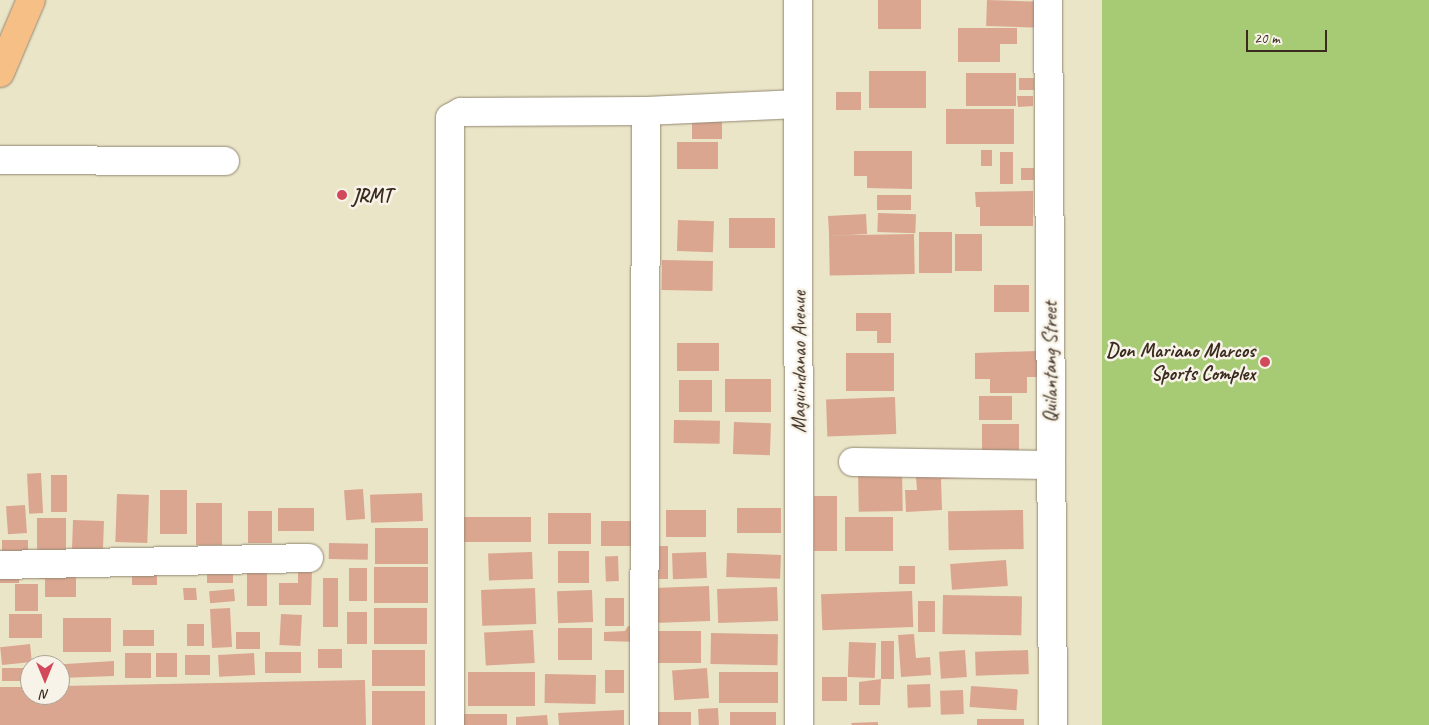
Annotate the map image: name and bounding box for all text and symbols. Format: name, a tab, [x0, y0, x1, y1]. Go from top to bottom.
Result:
scale bar	[1249, 20, 1330, 52]
text: 20 m	[1254, 29, 1280, 48]
place label: JRMT	[352, 183, 392, 207]
marker: JRMT	[336, 189, 348, 201]
street label: Maguindanao Avenue	[787, 291, 811, 433]
street label: Quilantang Street	[1038, 301, 1062, 423]
place label: Don Mariano Marcos Sports Complex	[1105, 339, 1255, 386]
marker: Don Mariano Marcos Sports Complex	[1259, 356, 1271, 368]
north arrow	[20, 655, 70, 705]
text: N	[41, 686, 49, 703]

